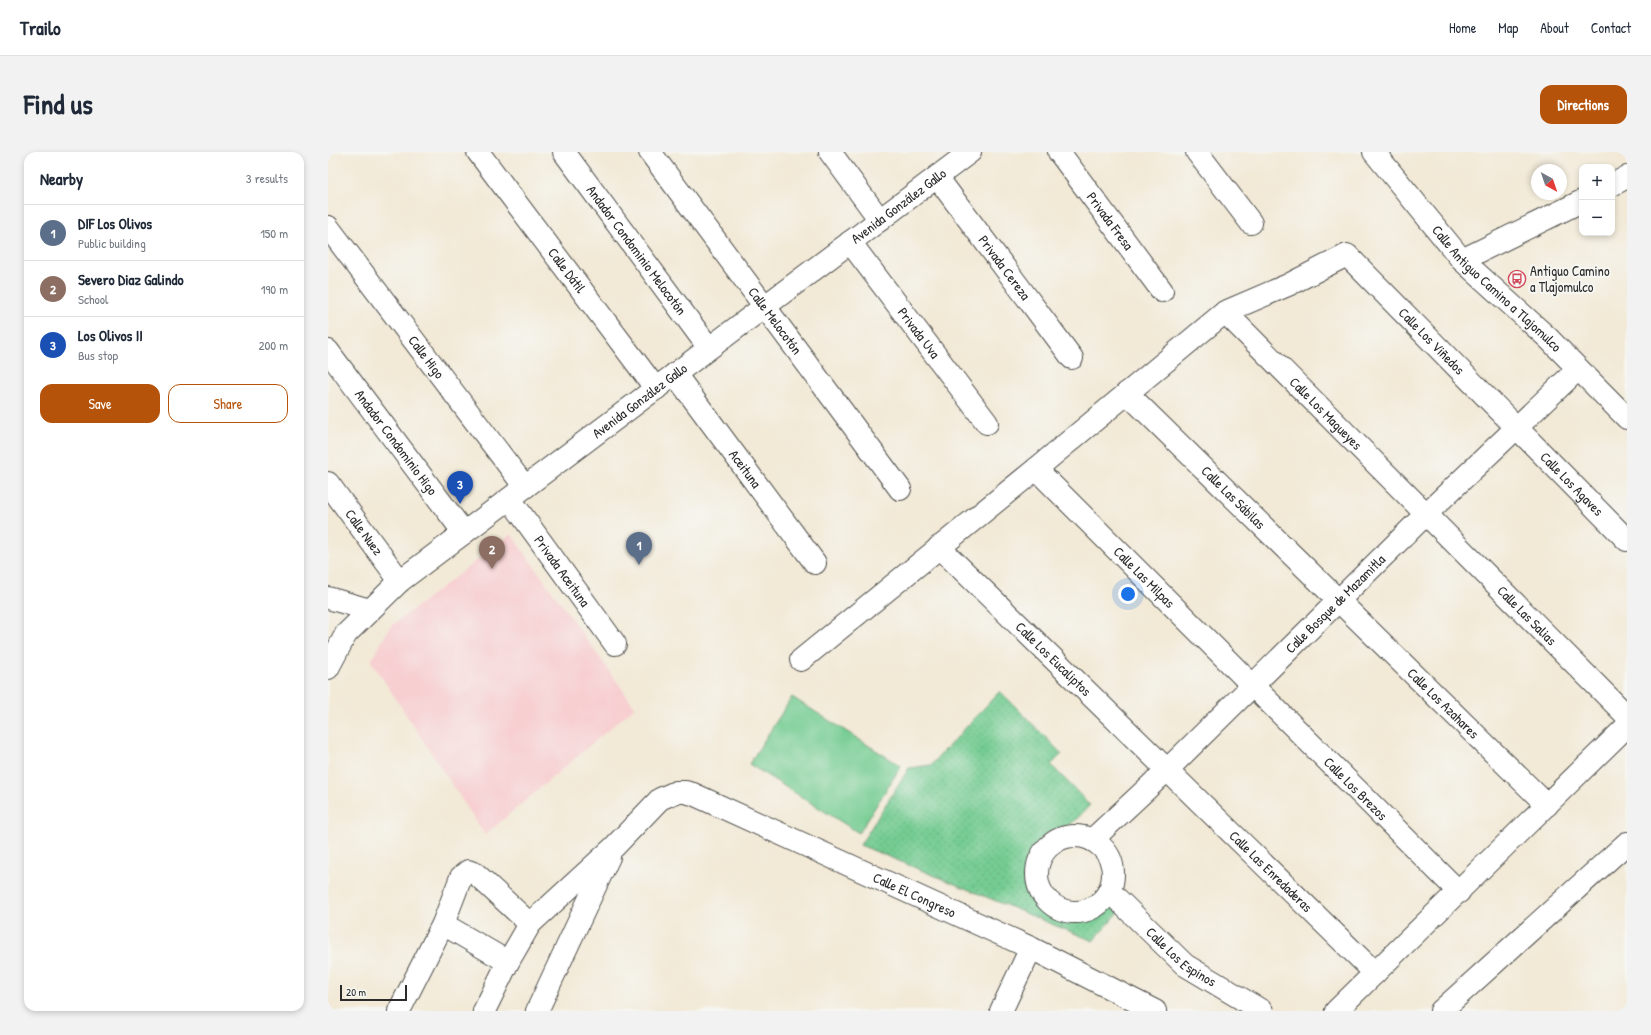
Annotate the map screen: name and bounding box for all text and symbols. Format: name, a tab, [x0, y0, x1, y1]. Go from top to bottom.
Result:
text: Trailo	[20, 15, 61, 41]
text: Home	[1449, 18, 1476, 37]
text: Map	[1498, 18, 1518, 37]
text: About	[1540, 18, 1569, 37]
text: Contact	[1591, 18, 1631, 37]
text: Find us	[24, 85, 93, 123]
button: Directions	[1540, 85, 1627, 124]
street label: Avenida González Gallo	[847, 163, 950, 247]
north arrow	[1531, 164, 1567, 200]
map controls	[1579, 164, 1615, 236]
button: +	[1579, 164, 1615, 200]
text: Nearby	[40, 167, 83, 190]
text: 3 results	[246, 169, 288, 187]
street label: Andador Condominio Melocotón	[583, 181, 691, 319]
street label: Privada Fresa	[1083, 188, 1139, 254]
button: −	[1579, 200, 1615, 236]
text: DIF Los Olivos	[78, 213, 152, 234]
street label: Calle Antiguo Camino a Tlajomulco	[1428, 221, 1566, 356]
text: 1	[51, 224, 55, 242]
text: 150 m	[260, 224, 288, 242]
street label: Privada Cereza	[975, 231, 1036, 304]
text: Public building	[78, 234, 146, 252]
street label: Calle Dátil	[544, 244, 591, 297]
place label: Antiguo Camino a Tlajomulco	[1530, 261, 1610, 297]
text: Severo Diaz Galindo	[78, 269, 183, 290]
bus stop icon: Antiguo Camino a Tlajomulco	[1507, 269, 1527, 289]
text: 2	[50, 280, 56, 298]
text: 190 m	[261, 280, 288, 298]
street label: Calle Melocotón	[744, 283, 807, 358]
text: School	[78, 290, 108, 308]
street label: Privada Uva	[894, 303, 945, 362]
street label: Calle Los Viñedos	[1395, 303, 1469, 378]
text: Los Olivos II	[78, 325, 143, 346]
street label: Calle Higo	[404, 331, 450, 382]
text: 3	[50, 336, 56, 354]
text: 200 m	[258, 336, 288, 354]
text: Bus stop	[78, 346, 118, 364]
street label: Avenida González Gallo	[588, 358, 691, 442]
street label: Calle Los Magueyes	[1286, 372, 1367, 454]
button: Save	[40, 384, 160, 423]
button: Share	[168, 384, 288, 423]
street label: Andador Condominio Higo	[351, 385, 443, 499]
street label: Aceituna	[725, 445, 766, 492]
street label: Calle Los Agaves	[1536, 447, 1608, 520]
street label: Calle Las Sábilas	[1197, 461, 1270, 533]
pin: 3	[447, 471, 473, 504]
street label: Calle Nuez	[341, 505, 388, 559]
street label: Privada Aceituna	[530, 531, 595, 611]
pin: 1	[626, 532, 652, 565]
pin: 2	[479, 536, 505, 569]
street label: Calle Las Milpas	[1110, 542, 1179, 612]
street label: Calle Bosque de Mazamitla	[1281, 549, 1389, 657]
street label: Calle Las Salias	[1493, 581, 1561, 649]
your location	[1118, 584, 1138, 604]
street label: Calle Los Eucaliptos	[1012, 617, 1096, 700]
street label: Calle Los Azahares	[1404, 663, 1484, 742]
street label: Calle Los Brezos	[1320, 752, 1392, 824]
street label: Calle Las Enredaderas	[1226, 826, 1317, 916]
street label: Calle El Congreso	[870, 867, 959, 922]
street label: Calle Los Espinos	[1142, 922, 1220, 991]
scale bar	[340, 983, 407, 1002]
text: 20 m	[346, 985, 366, 999]

